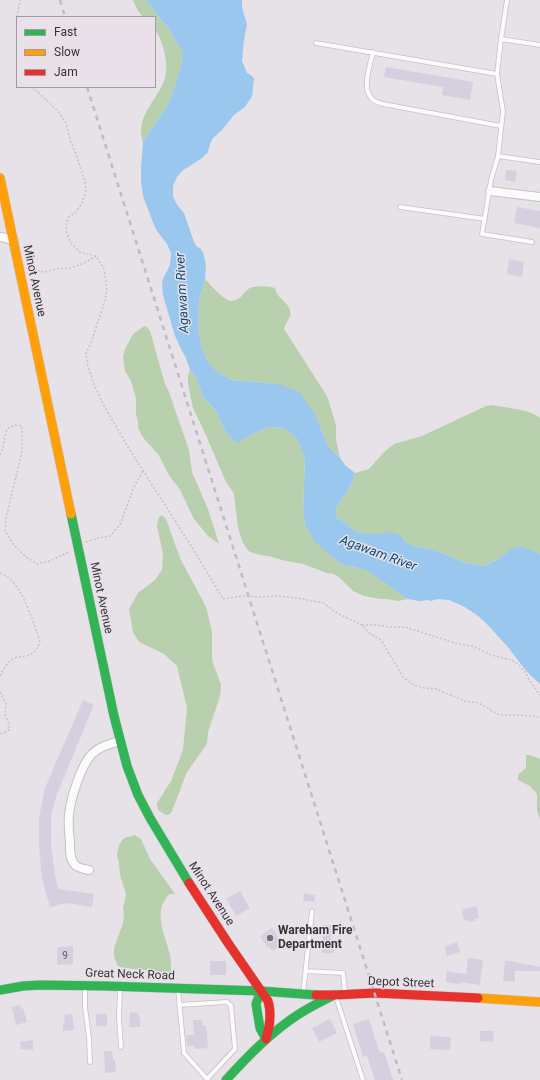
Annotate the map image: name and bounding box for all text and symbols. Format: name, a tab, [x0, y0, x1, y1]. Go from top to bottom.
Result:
legend	[16, 16, 156, 88]
text: Fast	[54, 25, 77, 39]
text: Slow	[54, 45, 80, 59]
text: Jam	[54, 65, 78, 79]
street label: Minot Avenue	[19, 244, 49, 318]
water label: Agawam River	[173, 252, 193, 334]
water label: Agawam River	[337, 533, 419, 575]
street label: Minot Avenue	[86, 561, 116, 635]
street label: Minot Avenue	[185, 859, 237, 929]
place label: Wareham Fire Department	[278, 924, 353, 952]
marker: Wareham Fire Department	[265, 933, 275, 943]
house number: 9	[62, 950, 68, 962]
street label: Great Neck Road	[85, 966, 175, 984]
street label: Depot Street	[368, 975, 434, 991]

